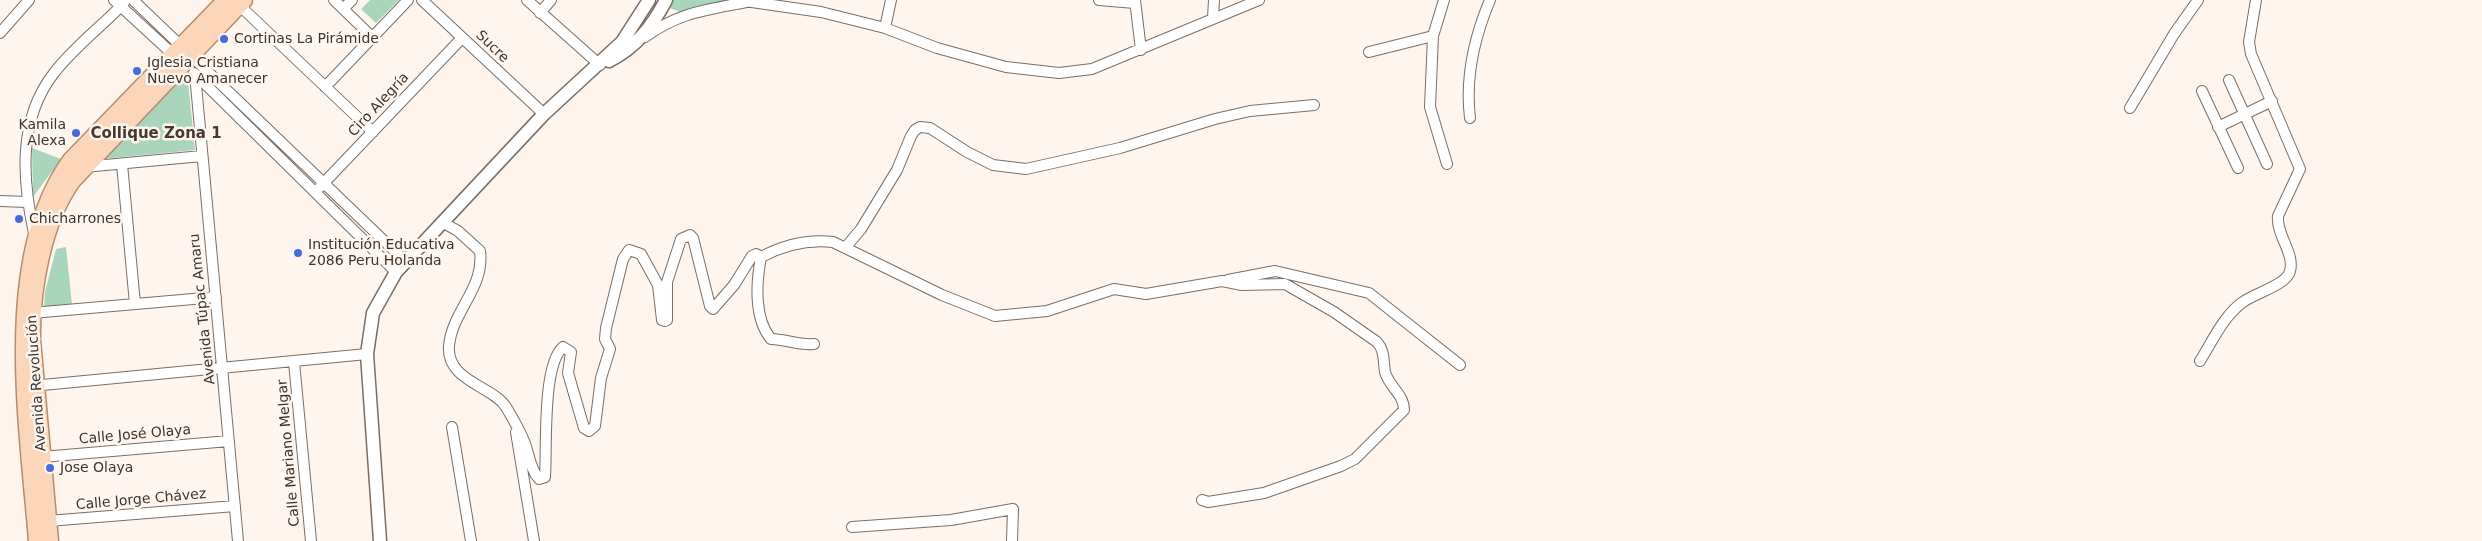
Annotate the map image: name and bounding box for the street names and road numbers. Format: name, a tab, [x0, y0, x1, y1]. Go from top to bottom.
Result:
street label: Sucre	[472, 27, 512, 67]
street label: Ciro Alegría	[345, 70, 413, 140]
street label: Avenida Túpac Amaru	[187, 233, 219, 385]
street label: Avenida Revolución	[24, 314, 50, 452]
street label: Calle Mariano Melgar	[274, 379, 304, 527]
street label: Calle José Olaya	[78, 422, 192, 448]
street label: Calle Jorge Chávez	[75, 486, 207, 514]

